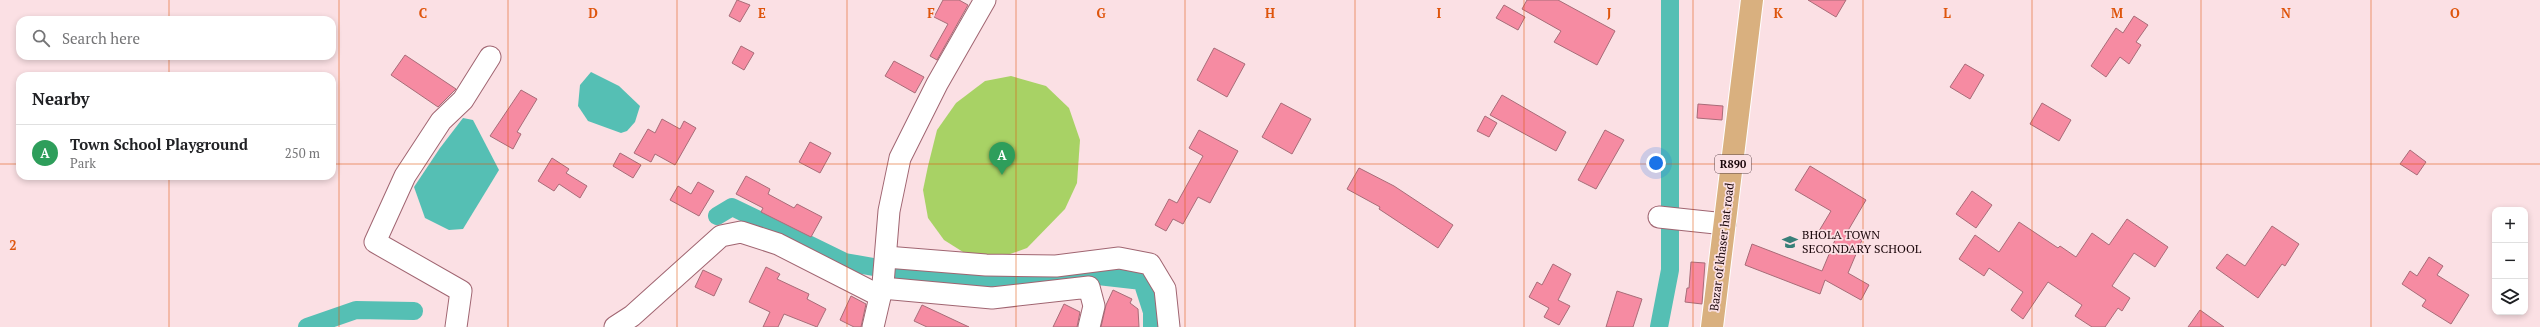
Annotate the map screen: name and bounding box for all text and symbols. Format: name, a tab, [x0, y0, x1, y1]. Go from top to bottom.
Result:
text: C	[419, 4, 427, 22]
text: D	[588, 4, 598, 22]
text: E	[758, 4, 766, 22]
text: F	[927, 4, 935, 22]
text: G	[1096, 4, 1106, 22]
text: H	[1265, 4, 1275, 22]
text: I	[1437, 4, 1442, 22]
text: J	[1607, 4, 1612, 22]
text: K	[1773, 4, 1783, 22]
text: L	[1943, 4, 1951, 22]
text: M	[2111, 4, 2123, 22]
text: N	[2281, 4, 2291, 22]
text: O	[2450, 4, 2460, 22]
search box	[16, 16, 336, 60]
icon: search	[30, 27, 52, 49]
text: Search here	[62, 28, 140, 48]
text: Nearby	[32, 87, 90, 110]
text: Town School Playground	[70, 134, 248, 154]
pin: A	[989, 142, 1015, 175]
text: A	[40, 144, 50, 162]
text: 250 m	[285, 144, 320, 162]
your location	[1646, 153, 1666, 173]
text: Park	[70, 154, 96, 172]
road number: R890	[1715, 155, 1751, 173]
street label: Bazar of khaser hat road	[1706, 182, 1737, 312]
map controls	[2492, 207, 2528, 315]
button: +	[2492, 207, 2528, 243]
place label: BHOLA TOWN SECONDARY SCHOOL	[1802, 227, 1922, 256]
school or university icon: BHOLA TOWN SECONDARY SCHOOL	[1781, 233, 1799, 251]
text: 2	[9, 236, 17, 254]
button: −	[2492, 243, 2528, 279]
button: layers	[2492, 279, 2528, 315]

